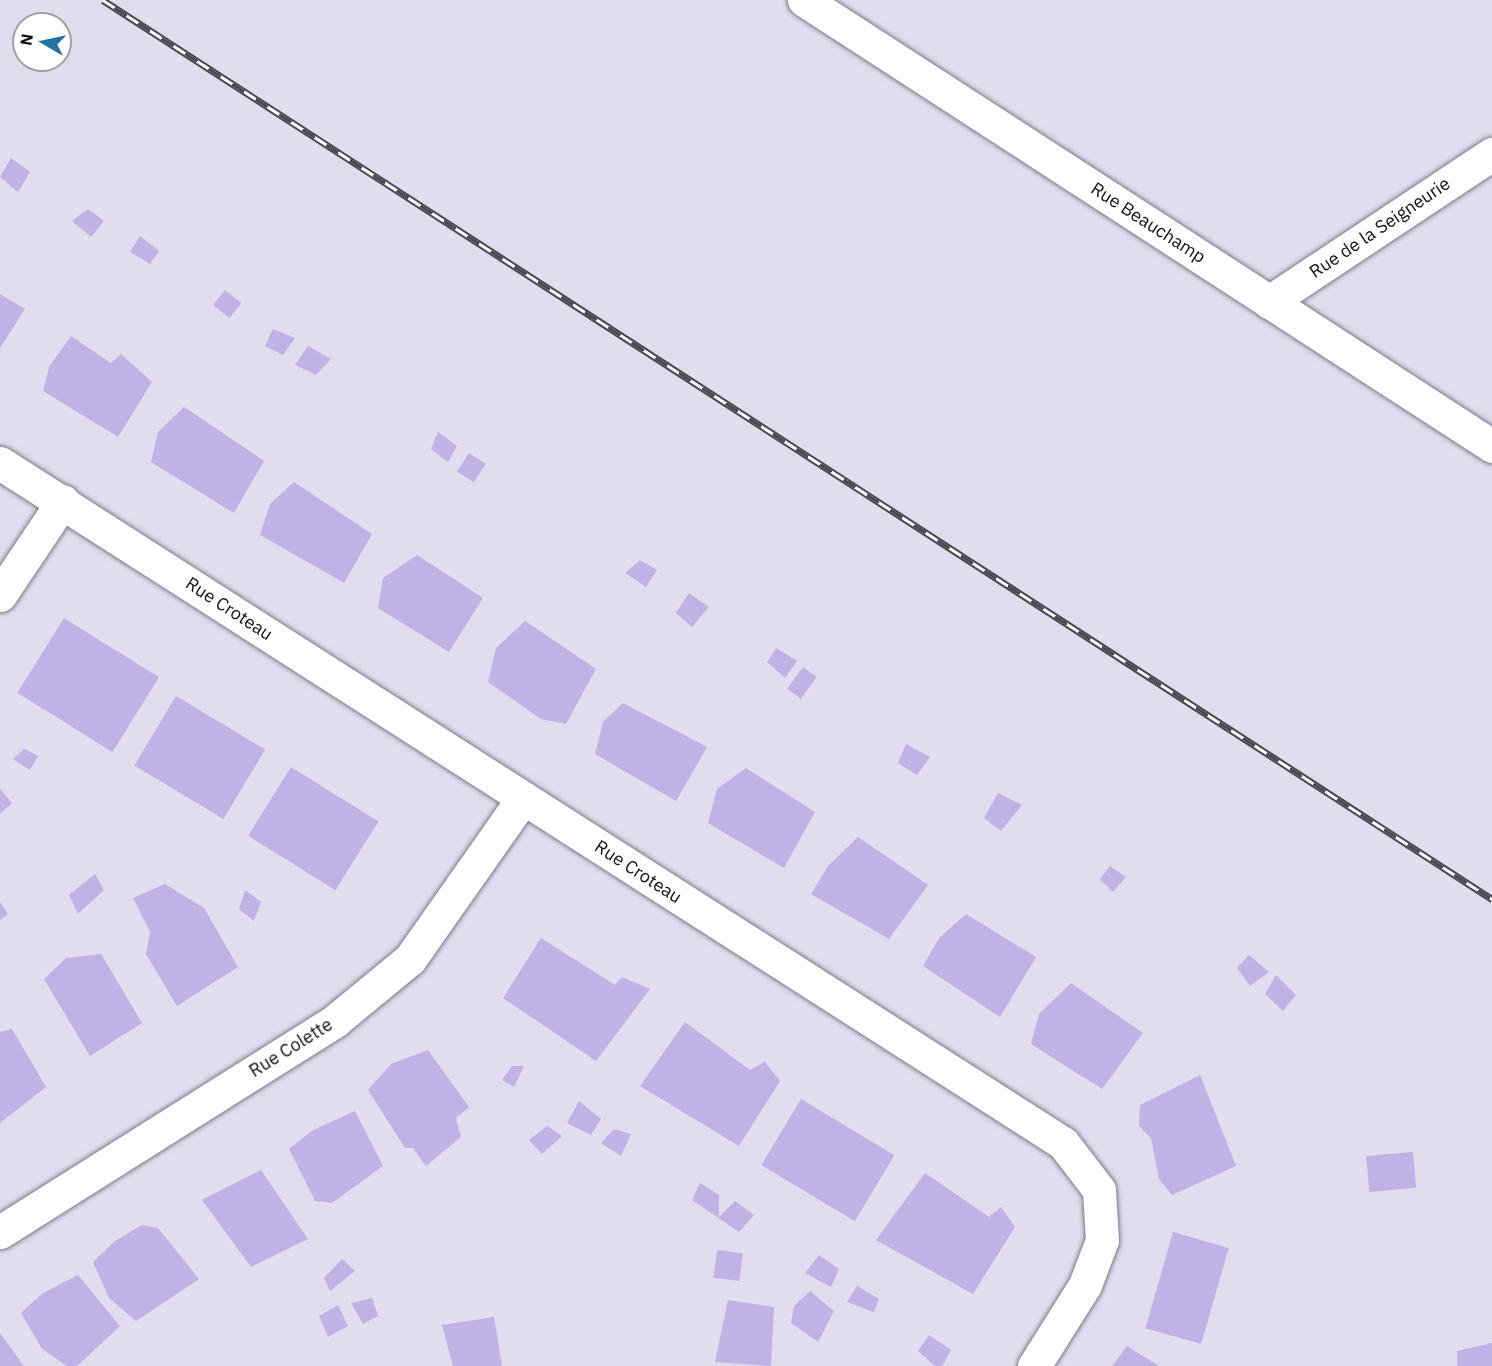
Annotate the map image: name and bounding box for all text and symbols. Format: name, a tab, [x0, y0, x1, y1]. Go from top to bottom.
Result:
north arrow	[12, 12, 72, 72]
text: N	[15, 32, 37, 47]
street label: Rue de la Seigneurie	[1306, 173, 1454, 283]
street label: Rue Beauchamp	[1087, 178, 1209, 268]
street label: Rue Croteau	[181, 573, 277, 645]
street label: Rue Croteau	[590, 836, 686, 908]
street label: Rue Colette	[245, 1014, 337, 1082]

